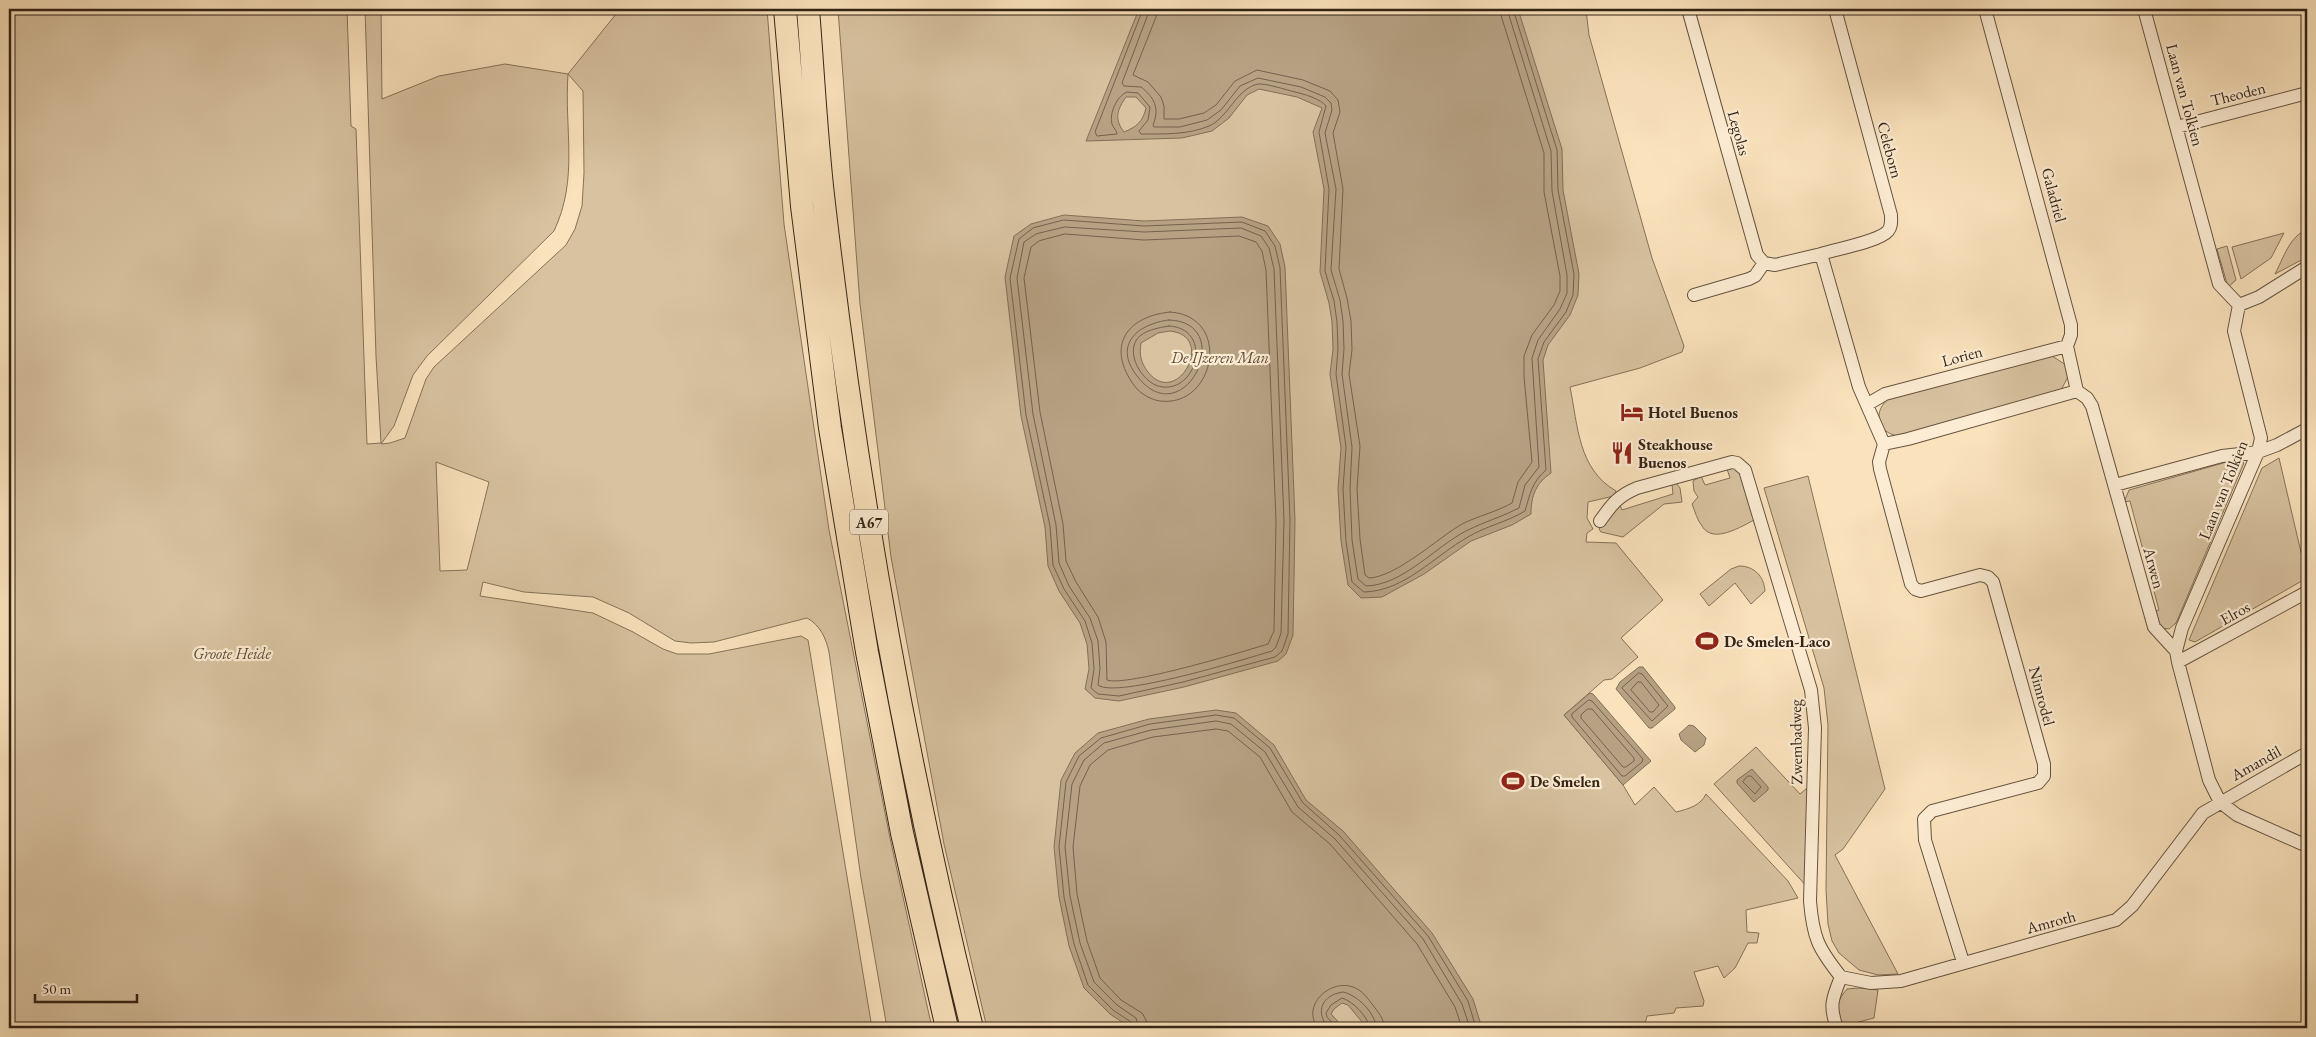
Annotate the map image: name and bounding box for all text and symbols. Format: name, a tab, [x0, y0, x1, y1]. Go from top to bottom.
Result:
street label: Laan van Tolkien	[2161, 41, 2209, 149]
street label: Theoden	[2208, 77, 2268, 111]
street label: Legolas	[1723, 108, 1755, 158]
street label: Celeborn	[1872, 119, 1908, 181]
street label: Galadriel	[2037, 165, 2071, 225]
street label: Lorien	[1939, 340, 1985, 371]
park label: De IJzeren Man	[1170, 347, 1269, 368]
hotel icon: Hotel Buenos	[1619, 399, 1645, 425]
place label: Hotel Buenos	[1648, 402, 1738, 423]
place label: Steakhouse Buenos	[1638, 434, 1713, 473]
street label: Laan van Tolkien	[2194, 437, 2253, 543]
restaurant icon: Steakhouse Buenos	[1609, 440, 1635, 466]
road number: A67	[850, 510, 888, 534]
street label: Arwen	[2138, 544, 2170, 591]
street label: Elros	[2216, 596, 2254, 630]
sports icon: De Smelen-Laco	[1694, 628, 1720, 654]
place label: De Smelen-Laco	[1724, 631, 1830, 652]
park label: Groote Heide	[193, 643, 272, 664]
street label: Nimrodel	[2024, 664, 2060, 728]
street label: Zwembadweg	[1785, 698, 1807, 785]
street label: Amandil	[2226, 741, 2285, 786]
sports icon: De Smelen	[1500, 768, 1526, 794]
place label: De Smelen	[1530, 771, 1600, 792]
street label: Amroth	[2023, 905, 2078, 939]
scale bar	[35, 972, 138, 1004]
text: 50 m	[42, 979, 71, 998]

